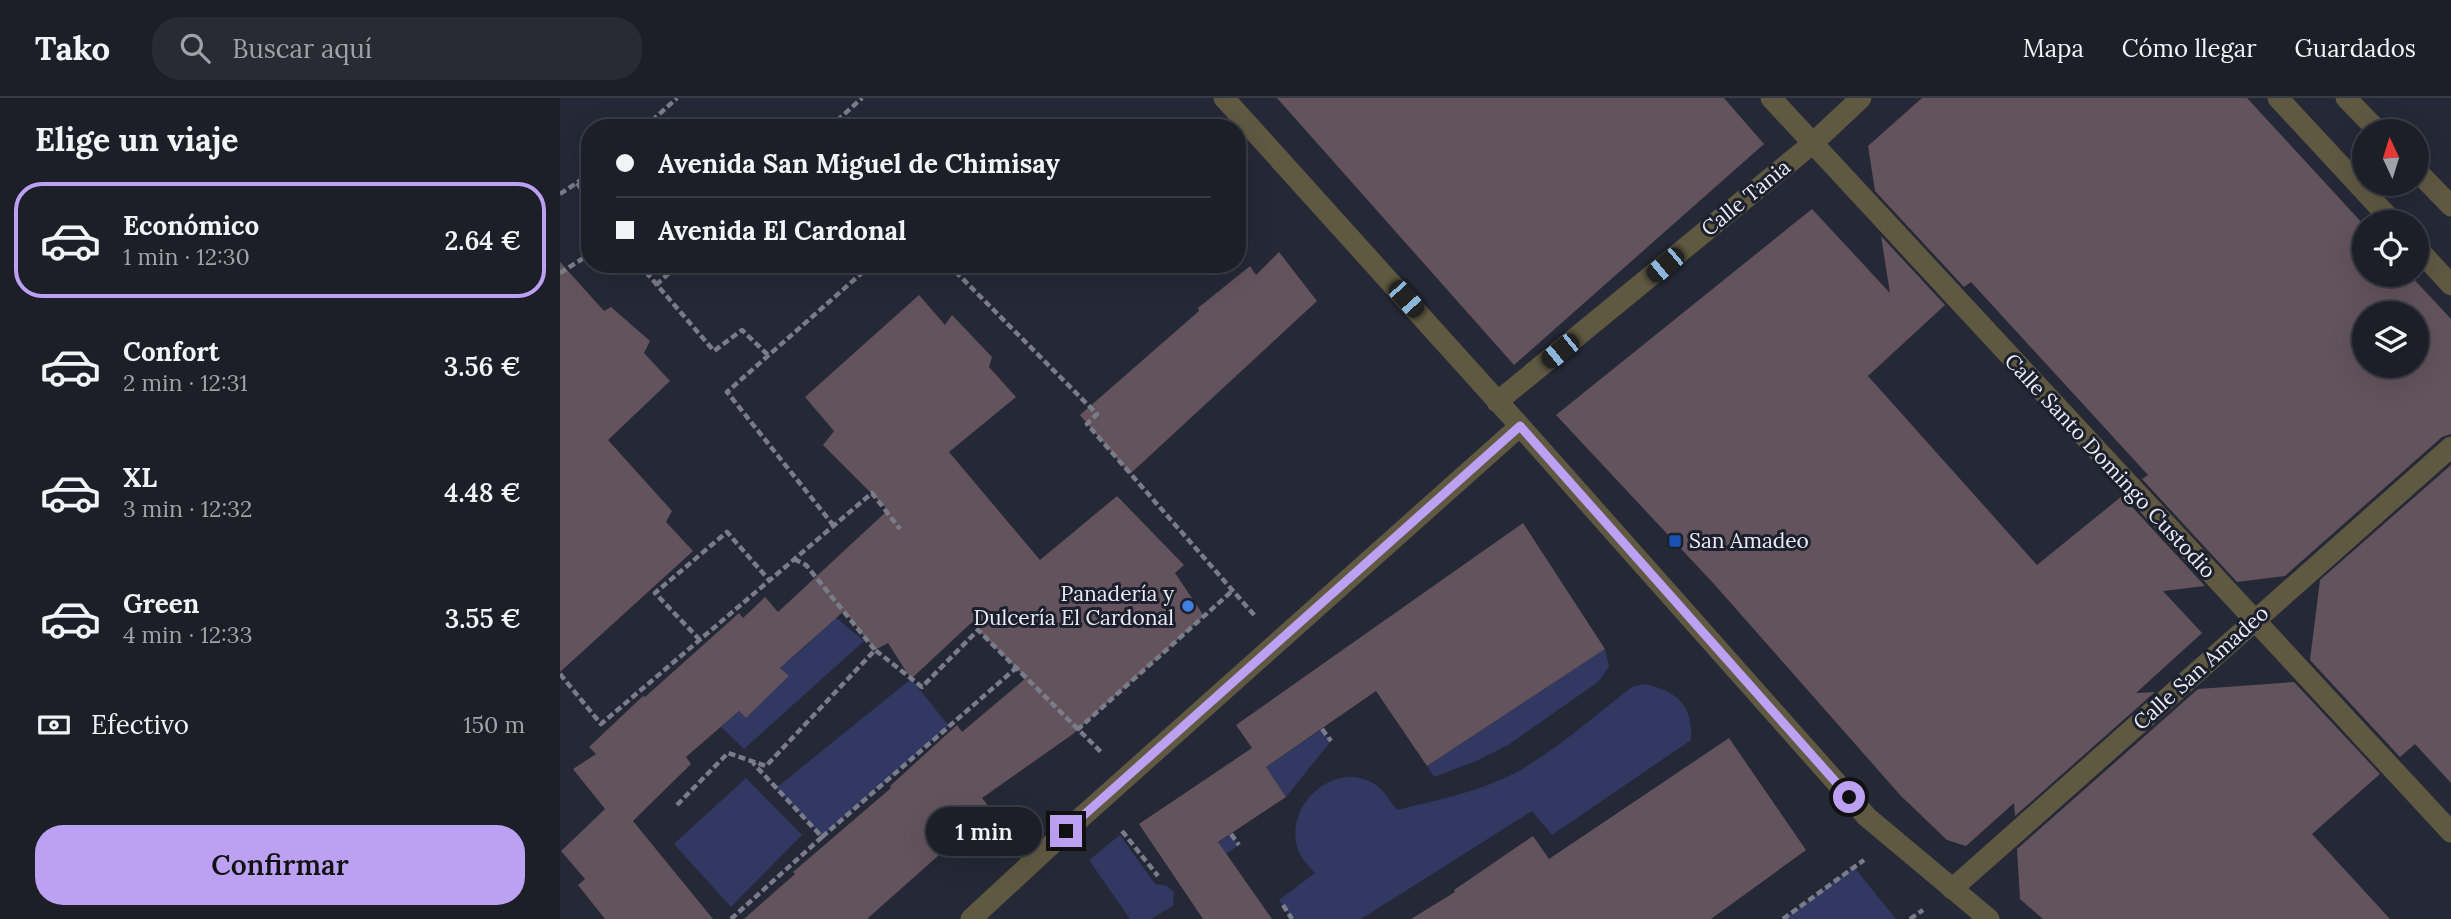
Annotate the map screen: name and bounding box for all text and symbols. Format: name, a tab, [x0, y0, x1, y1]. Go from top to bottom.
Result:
search box	[152, 17, 642, 80]
text: Tako	[35, 27, 110, 69]
icon: search	[176, 29, 214, 67]
text: Buscar aquí	[232, 32, 372, 65]
text: Mapa	[2023, 33, 2084, 64]
text: Cómo llegar	[2122, 33, 2257, 64]
text: Guardados	[2295, 33, 2416, 64]
text: Elige un viaje	[35, 119, 239, 160]
north arrow	[2352, 119, 2429, 196]
map controls	[2352, 119, 2429, 378]
text: Avenida San Miguel de Chimisay	[658, 147, 1060, 180]
street label: Calle Tania	[1696, 153, 1796, 242]
icon: car	[39, 209, 102, 272]
text: Económico	[123, 209, 259, 242]
button: locate	[2352, 210, 2429, 287]
text: Avenida El Cardonal	[658, 214, 906, 247]
text: 2.64 €	[444, 224, 521, 257]
text: 1 min · 12:30	[123, 242, 250, 271]
car	[1643, 243, 1688, 287]
car	[1385, 276, 1428, 322]
button: layers	[2352, 301, 2429, 378]
car	[1538, 330, 1583, 372]
icon: car	[39, 335, 102, 398]
text: Confort	[123, 335, 220, 368]
street label: Calle Santo Domingo Custodio	[1999, 348, 2222, 584]
text: 3.56 €	[444, 350, 521, 383]
text: 2 min · 12:31	[123, 368, 248, 397]
icon: car	[39, 461, 102, 524]
text: XL	[123, 461, 157, 494]
text: 4.48 €	[444, 476, 521, 509]
text: 3 min · 12:32	[123, 494, 252, 523]
place label: San Amadeo	[1689, 527, 1809, 554]
marker: San Amadeo	[1667, 533, 1683, 549]
place label: Panadería y Dulcería El Cardonal	[973, 580, 1174, 631]
icon: car	[39, 587, 102, 650]
text: Green	[123, 587, 199, 620]
marker: Panadería y Dulcería El Cardonal	[1180, 598, 1196, 614]
street label: Calle San Amadeo	[2127, 599, 2274, 736]
text: 3.55 €	[445, 602, 521, 635]
text: 4 min · 12:33	[123, 620, 252, 649]
icon: cash	[35, 706, 73, 744]
text: Efectivo	[91, 708, 189, 741]
text: 150 m	[463, 710, 525, 739]
route start	[1833, 781, 1865, 813]
callout: 1 min	[926, 806, 1042, 856]
route end	[1050, 815, 1082, 847]
text: 1 min	[955, 817, 1013, 846]
button: Confirmar	[35, 825, 525, 905]

